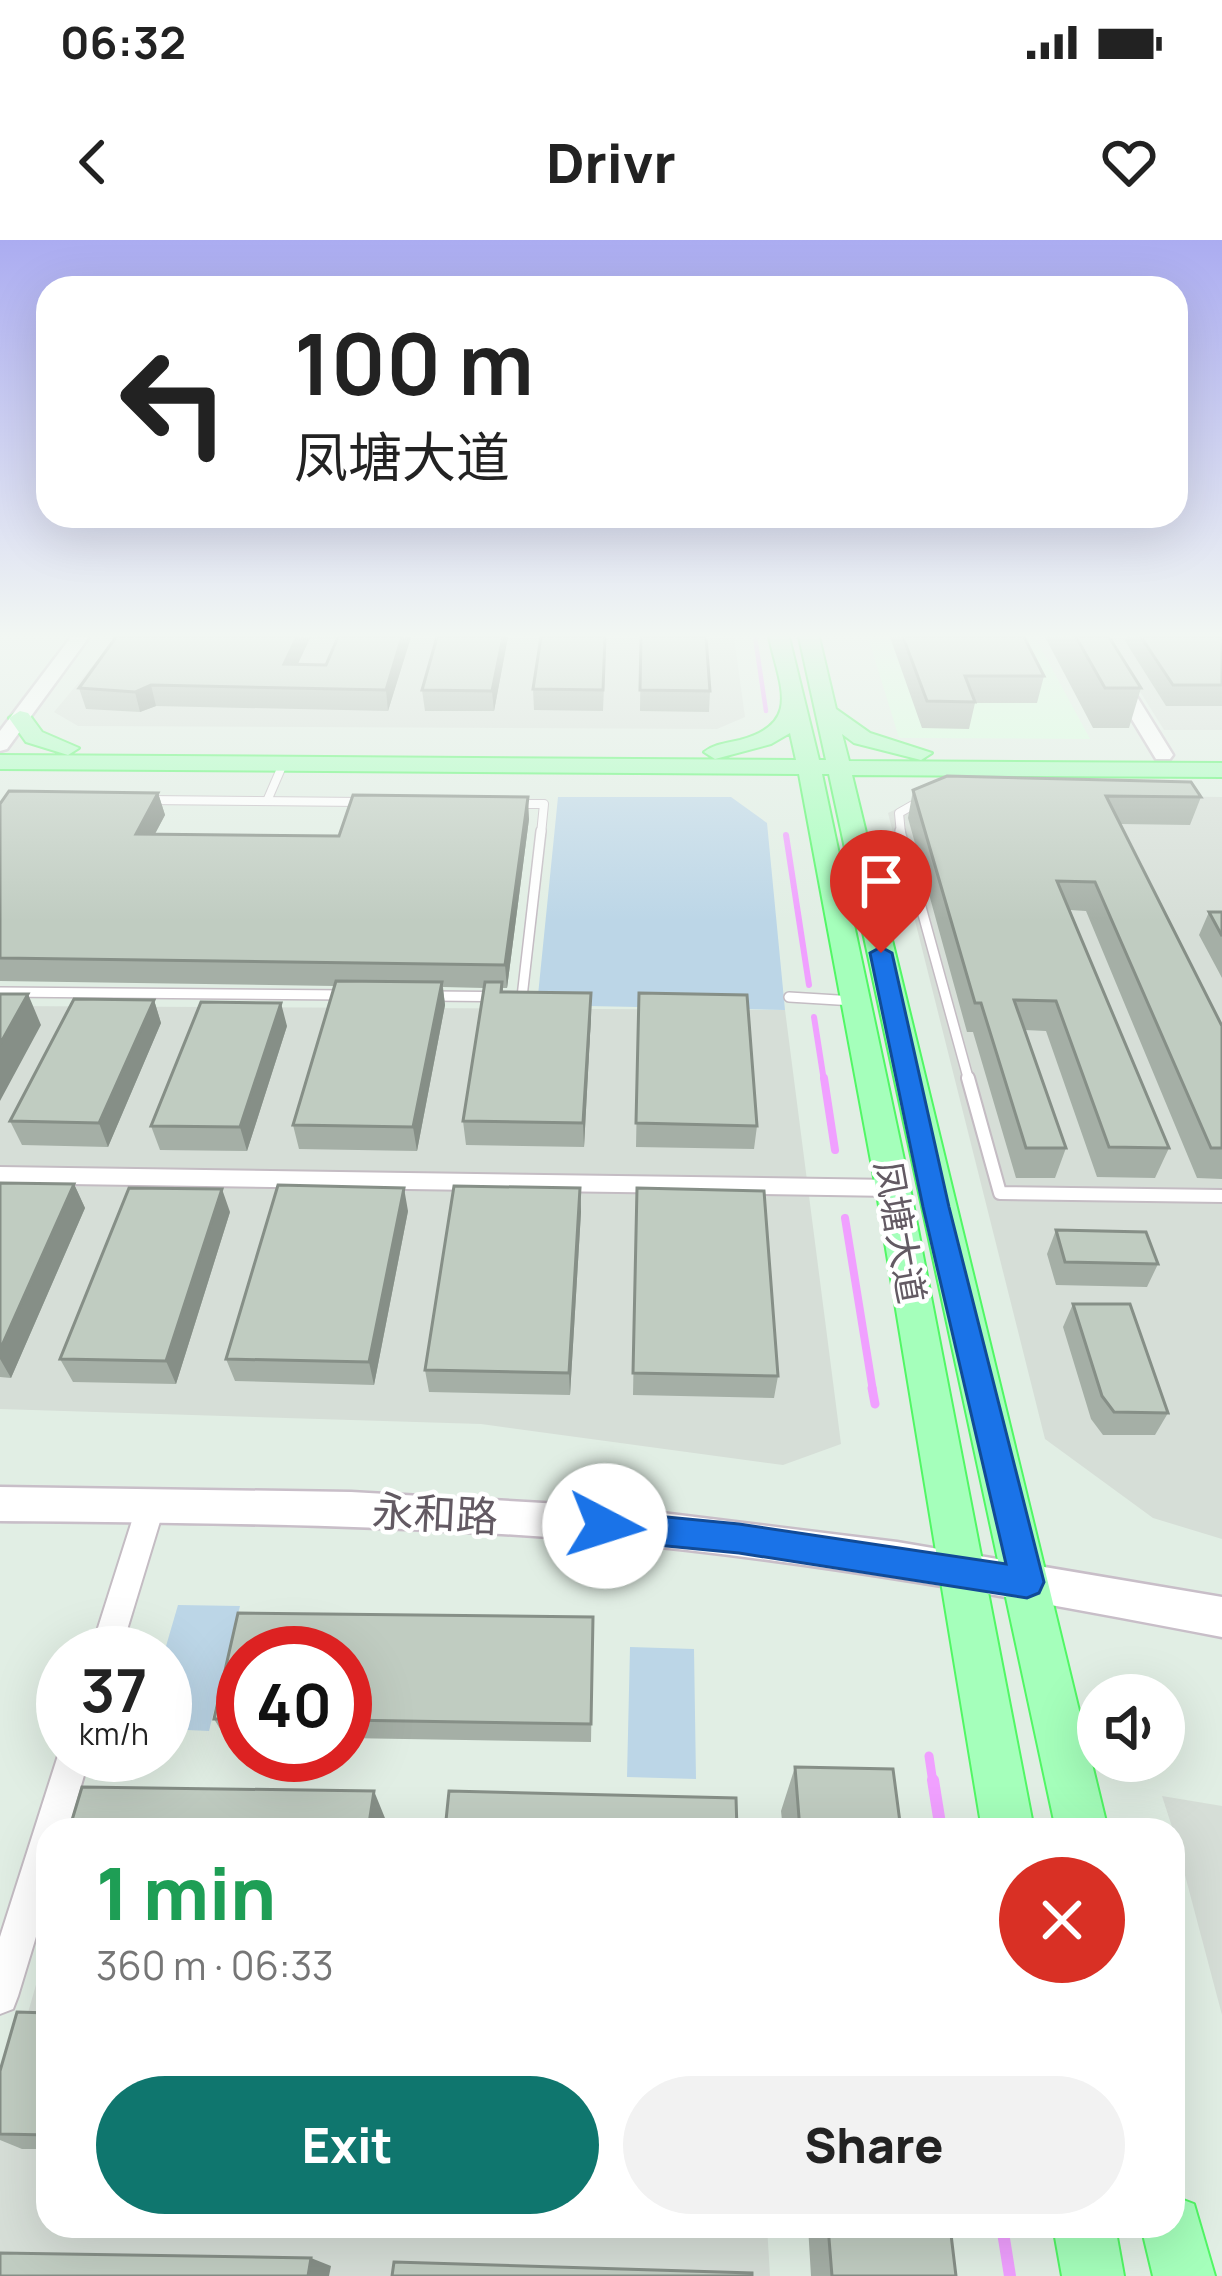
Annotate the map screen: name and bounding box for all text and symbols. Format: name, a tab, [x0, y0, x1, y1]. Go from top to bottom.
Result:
text: 06:32	[60, 11, 186, 73]
text: Drivr	[546, 125, 676, 199]
icon: back	[60, 129, 126, 195]
icon: heart	[1096, 129, 1162, 195]
text: 100 m	[294, 305, 534, 420]
icon: left	[96, 324, 252, 480]
text: 凤塘大道	[294, 419, 510, 493]
pin	[830, 830, 932, 953]
icon: arrive	[848, 848, 914, 914]
street label: 凤塘大道	[864, 1157, 937, 1307]
position arrow	[542, 1463, 668, 1589]
street label: 永和路	[371, 1481, 499, 1545]
speed limit sign: 40	[216, 1626, 372, 1782]
text: 37	[81, 1648, 147, 1730]
map controls	[1077, 1674, 1185, 1782]
button: sound	[1077, 1674, 1185, 1782]
text: km/h	[79, 1713, 149, 1754]
text: 1 min	[96, 1843, 276, 1942]
button: close	[999, 1857, 1125, 1983]
text: 360 m · 06:33	[96, 1938, 334, 1992]
button: Exit	[96, 2076, 599, 2214]
button: Share	[623, 2076, 1125, 2214]

